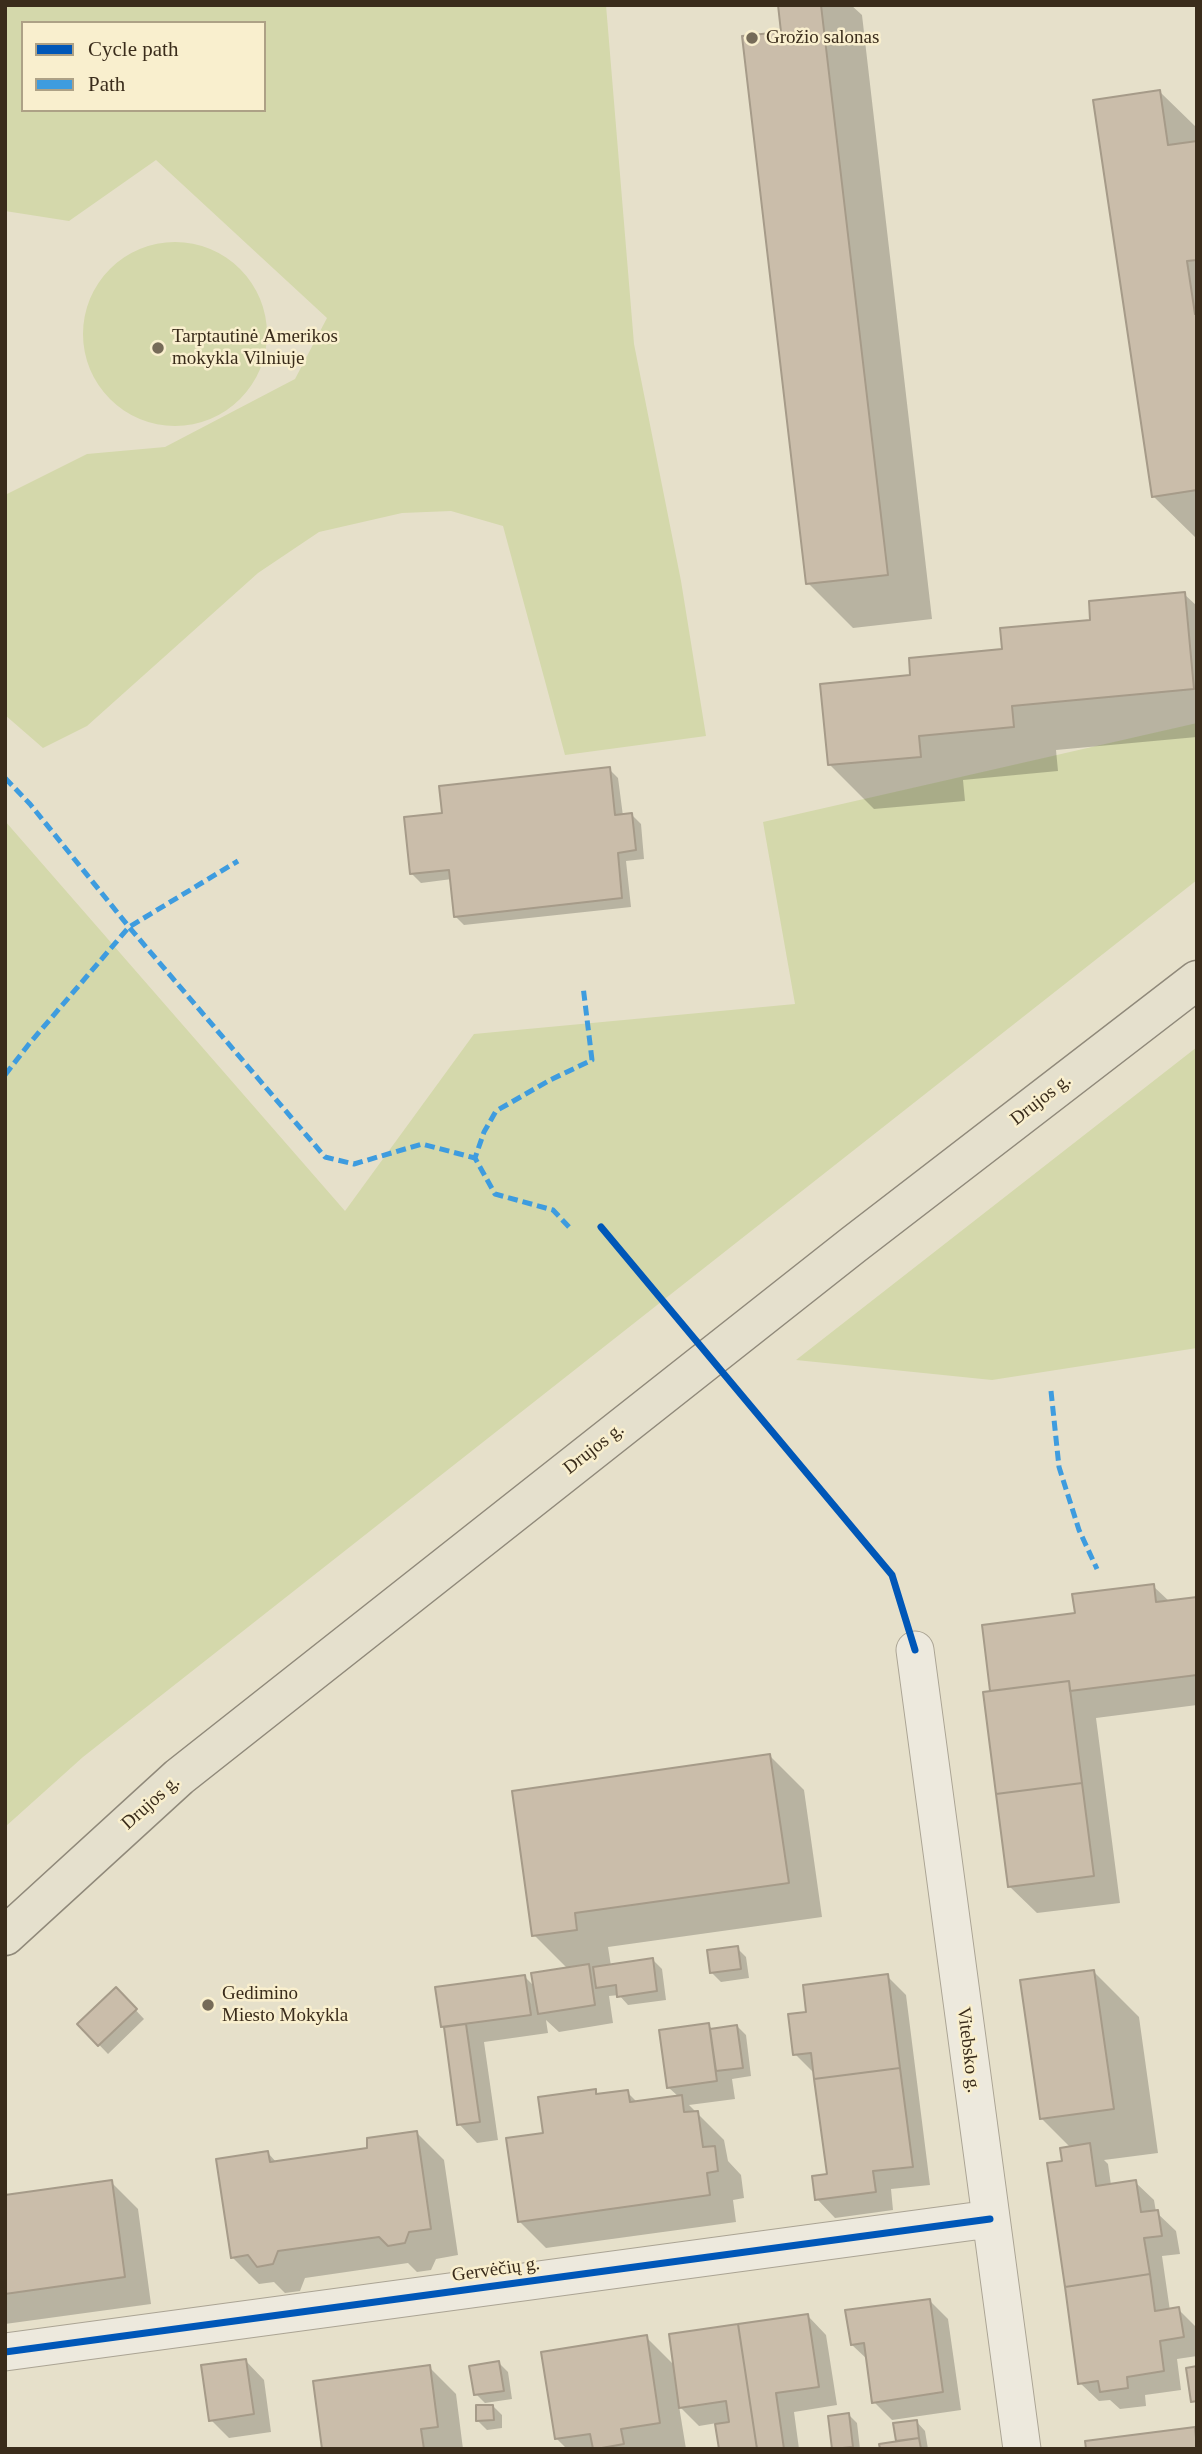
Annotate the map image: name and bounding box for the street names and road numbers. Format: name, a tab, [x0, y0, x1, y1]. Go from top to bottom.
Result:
street label: Drujos g.	[1006, 1069, 1076, 1131]
street label: Drujos g.	[559, 1418, 629, 1480]
street label: Drujos g.	[117, 1771, 185, 1835]
street label: Vitebsko g.	[951, 2006, 985, 2094]
street label: Gervėčių g.	[451, 2253, 541, 2287]

